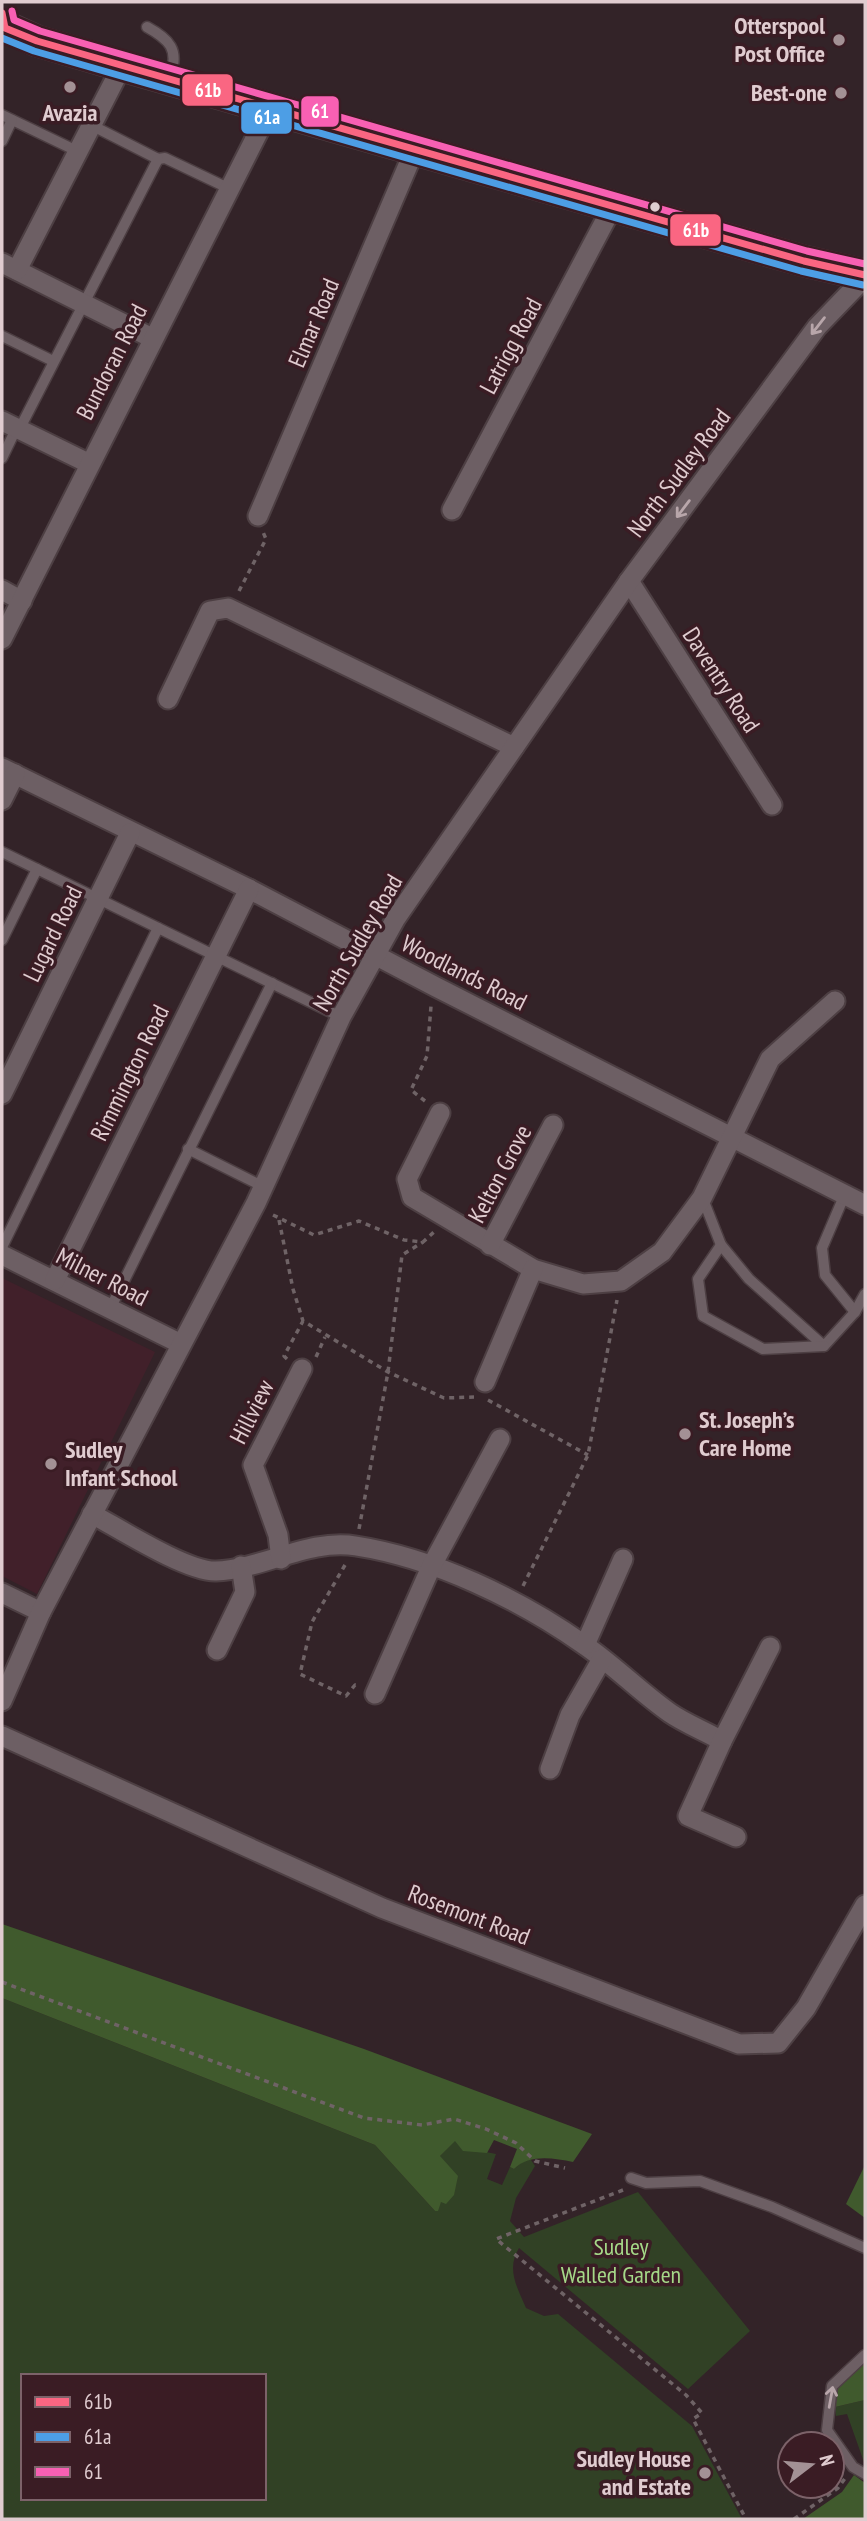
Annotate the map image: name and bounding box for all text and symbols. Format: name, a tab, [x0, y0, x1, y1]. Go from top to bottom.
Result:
place label: Otterspool Post Office	[734, 10, 825, 69]
marker: Otterspool Post Office	[831, 32, 847, 48]
line badge: 61b	[181, 73, 234, 107]
place label: Best-one	[751, 77, 827, 108]
text: 61b	[195, 78, 221, 102]
marker: Avazia	[62, 79, 78, 95]
marker: Best-one	[833, 85, 849, 101]
line badge: 61	[300, 95, 340, 128]
place label: Avazia	[42, 97, 97, 128]
text: 61	[311, 99, 329, 123]
line badge: 61a	[240, 101, 293, 135]
text: 61a	[254, 105, 280, 129]
unlabelled marker	[648, 200, 662, 214]
line badge: 61b	[669, 213, 722, 247]
text: 61b	[683, 218, 709, 242]
street label: Elmar Road	[281, 274, 346, 372]
street label: Latrigg Road	[472, 292, 549, 399]
street label: Bundoran Road	[69, 299, 154, 425]
one-way arrow	[811, 316, 826, 335]
street label: North Sudley Road	[620, 402, 737, 543]
one-way arrow	[675, 499, 690, 517]
street label: Daventry Road	[676, 621, 767, 738]
street label: North Sudley Road	[306, 869, 409, 1017]
street label: Lugard Road	[16, 881, 89, 987]
street label: Woodlands Road	[396, 928, 532, 1017]
street label: Rimmington Road	[83, 1000, 176, 1146]
street label: Kelton Grove	[461, 1119, 538, 1228]
street label: Milner Road	[51, 1240, 153, 1313]
street label: Hillview	[222, 1374, 281, 1449]
place label: St. Joseph’s Care Home	[699, 1404, 794, 1463]
marker: St. Joseph’s Care Home	[677, 1426, 693, 1442]
place label: Sudley Infant School	[65, 1434, 178, 1493]
marker: Sudley Infant School	[43, 1456, 59, 1472]
street label: Rosemont Road	[404, 1877, 535, 1952]
park label: Sudley Walled Garden	[561, 2231, 681, 2290]
legend	[21, 2374, 266, 2500]
one-way arrow	[825, 2386, 839, 2409]
text: 61b	[84, 2388, 112, 2415]
text: 61a	[84, 2423, 111, 2450]
north arrow	[776, 2430, 846, 2500]
place label: Sudley House and Estate	[577, 2443, 691, 2502]
text: N	[814, 2452, 840, 2469]
text: 61	[84, 2458, 103, 2485]
marker: Sudley House and Estate	[697, 2465, 713, 2481]

